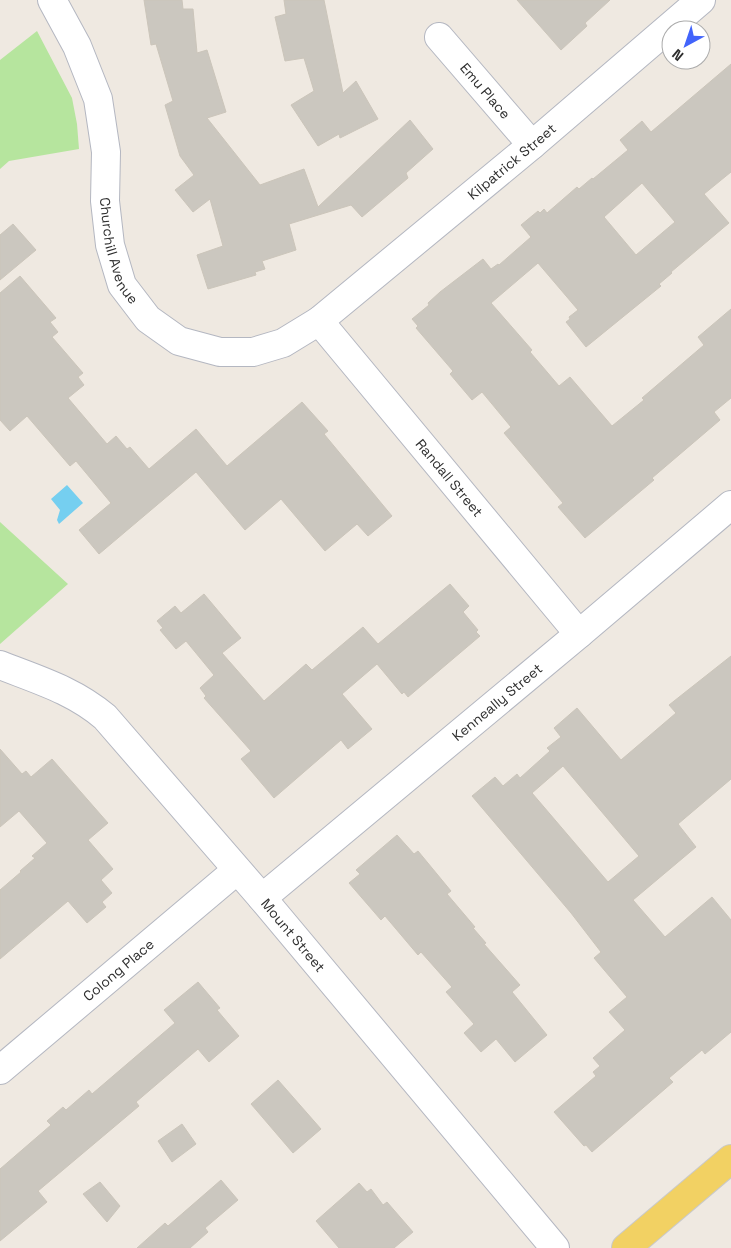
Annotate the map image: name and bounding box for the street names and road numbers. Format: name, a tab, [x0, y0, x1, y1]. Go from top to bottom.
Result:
street label: Emu Place	[456, 59, 514, 123]
street label: Kilpatrick Street	[464, 119, 560, 203]
street label: Churchill Avenue	[96, 196, 142, 308]
street label: Randall Street	[412, 435, 487, 521]
street label: Kenneally Street	[448, 659, 546, 745]
street label: Mount Street	[257, 895, 329, 976]
street label: Colong Place	[79, 935, 158, 1005]

